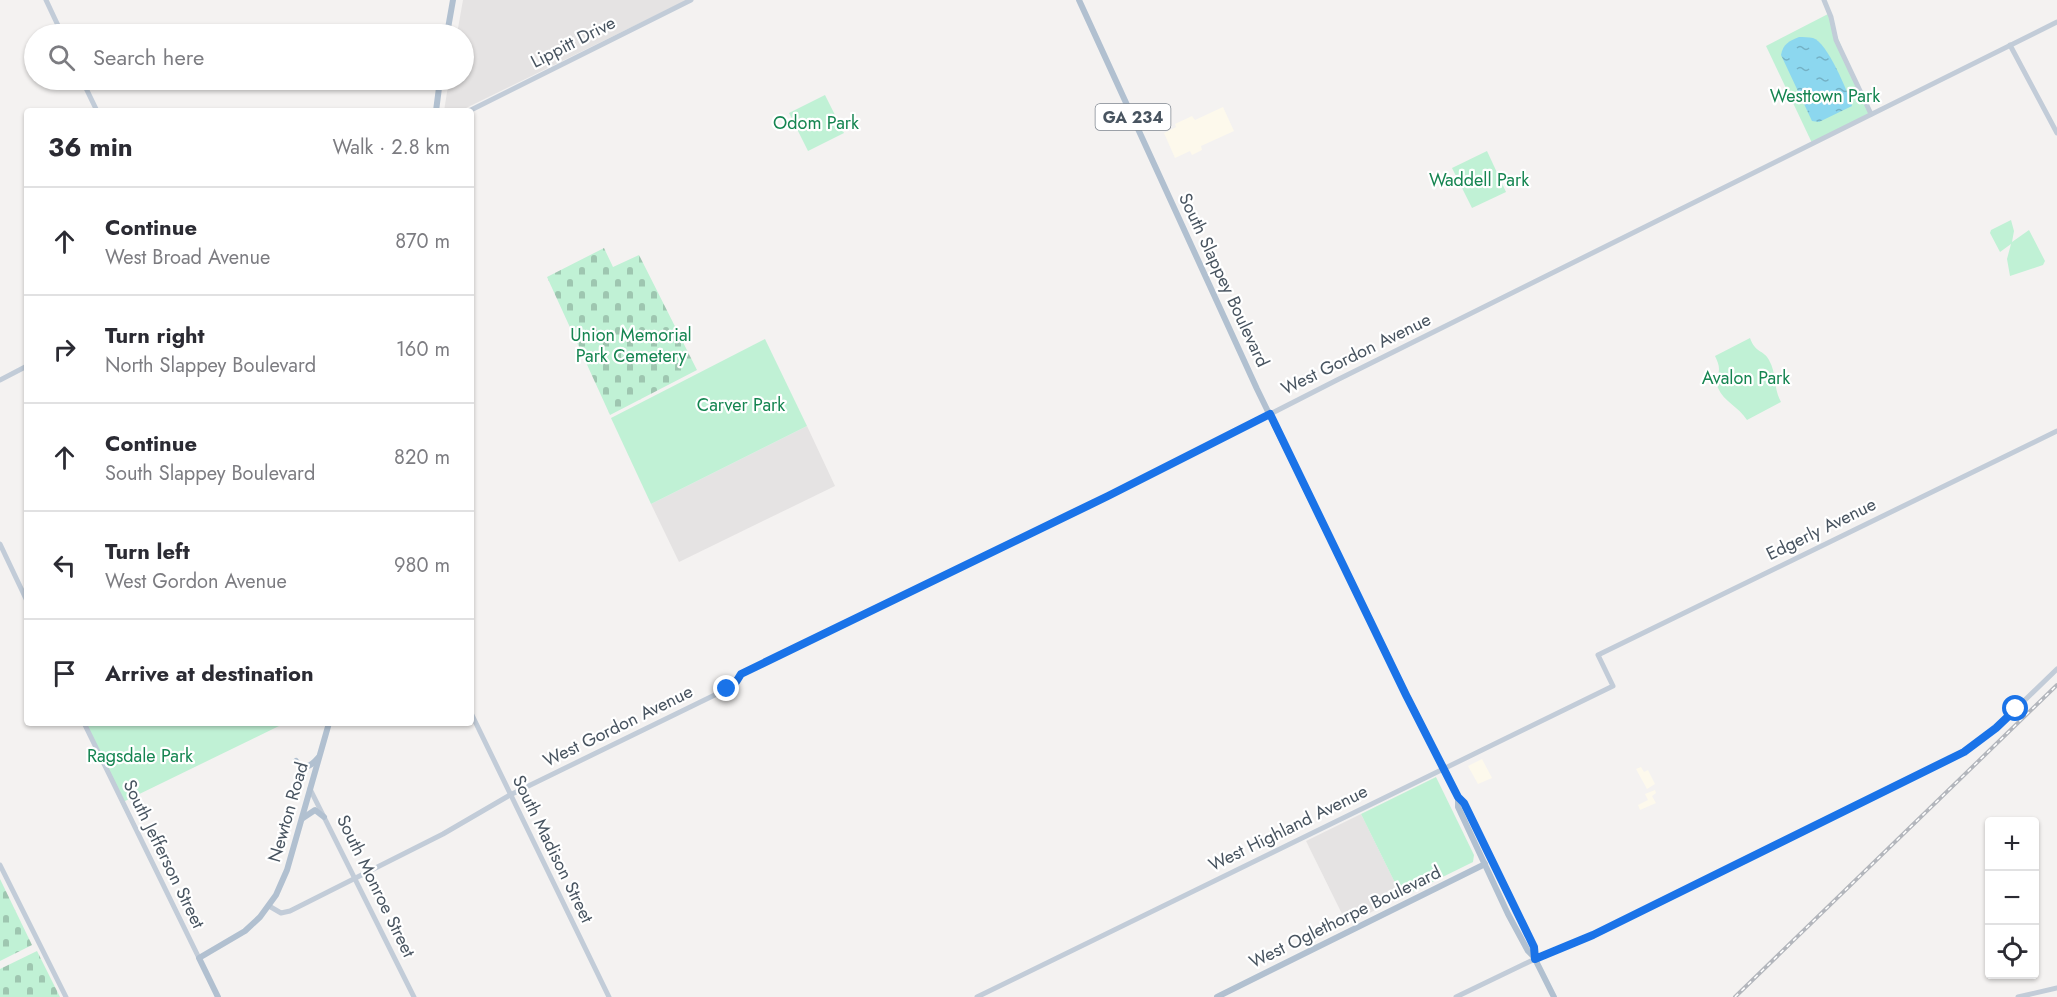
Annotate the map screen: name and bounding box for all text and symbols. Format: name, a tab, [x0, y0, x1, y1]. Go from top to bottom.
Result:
street label: Lippitt Drive	[526, 10, 620, 74]
search box	[24, 24, 474, 90]
icon: search	[45, 41, 78, 74]
text: Search here	[93, 41, 204, 73]
park label: Westtown Park	[1770, 83, 1880, 109]
road number: GA 234	[1096, 104, 1170, 130]
park label: Odom Park	[773, 110, 859, 136]
text: 36 min	[48, 128, 133, 166]
text: Walk · 2.8 km	[332, 133, 450, 162]
park label: Waddell Park	[1429, 167, 1529, 193]
street label: South Slappey Boulevard	[1172, 189, 1276, 371]
text: Continue	[105, 211, 197, 243]
icon: ahead	[48, 225, 81, 258]
text: 870 m	[395, 227, 450, 256]
text: West Broad Avenue	[105, 243, 270, 272]
street label: West Gordon Avenue	[1277, 306, 1435, 402]
text: Turn right	[105, 319, 205, 351]
park label: Union Memorial Park Cemetery	[570, 322, 692, 369]
icon: right	[48, 333, 81, 366]
text: 160 m	[396, 335, 450, 364]
text: North Slappey Boulevard	[105, 351, 316, 380]
park label: Avalon Park	[1702, 365, 1790, 391]
park label: Carver Park	[697, 392, 785, 418]
text: Continue	[105, 427, 197, 459]
icon: ahead	[48, 441, 81, 474]
text: 820 m	[394, 443, 450, 472]
text: South Slappey Boulevard	[105, 459, 315, 488]
street label: Edgerly Avenue	[1762, 491, 1880, 567]
text: Turn left	[105, 535, 190, 567]
icon: left	[48, 549, 81, 582]
text: 980 m	[394, 551, 450, 580]
text: West Gordon Avenue	[105, 567, 287, 596]
icon: arrive	[48, 657, 81, 690]
text: Arrive at destination	[105, 657, 314, 689]
route end	[713, 675, 739, 701]
street label: West Gordon Avenue	[539, 678, 697, 774]
route start	[2002, 695, 2028, 721]
park label: Ragsdale Park	[87, 743, 193, 769]
street label: Newton Road	[261, 759, 315, 865]
street label: South Madison Street	[506, 771, 600, 928]
street label: South Jefferson Street	[117, 775, 212, 933]
street label: West Highland Avenue	[1204, 778, 1372, 878]
street label: South Monroe Street	[330, 810, 422, 962]
map controls	[1985, 817, 2039, 979]
button: +	[1985, 817, 2039, 871]
street label: West Oglethorpe Boulevard	[1245, 859, 1445, 975]
button: −	[1985, 871, 2039, 925]
button: locate	[1985, 925, 2039, 979]

